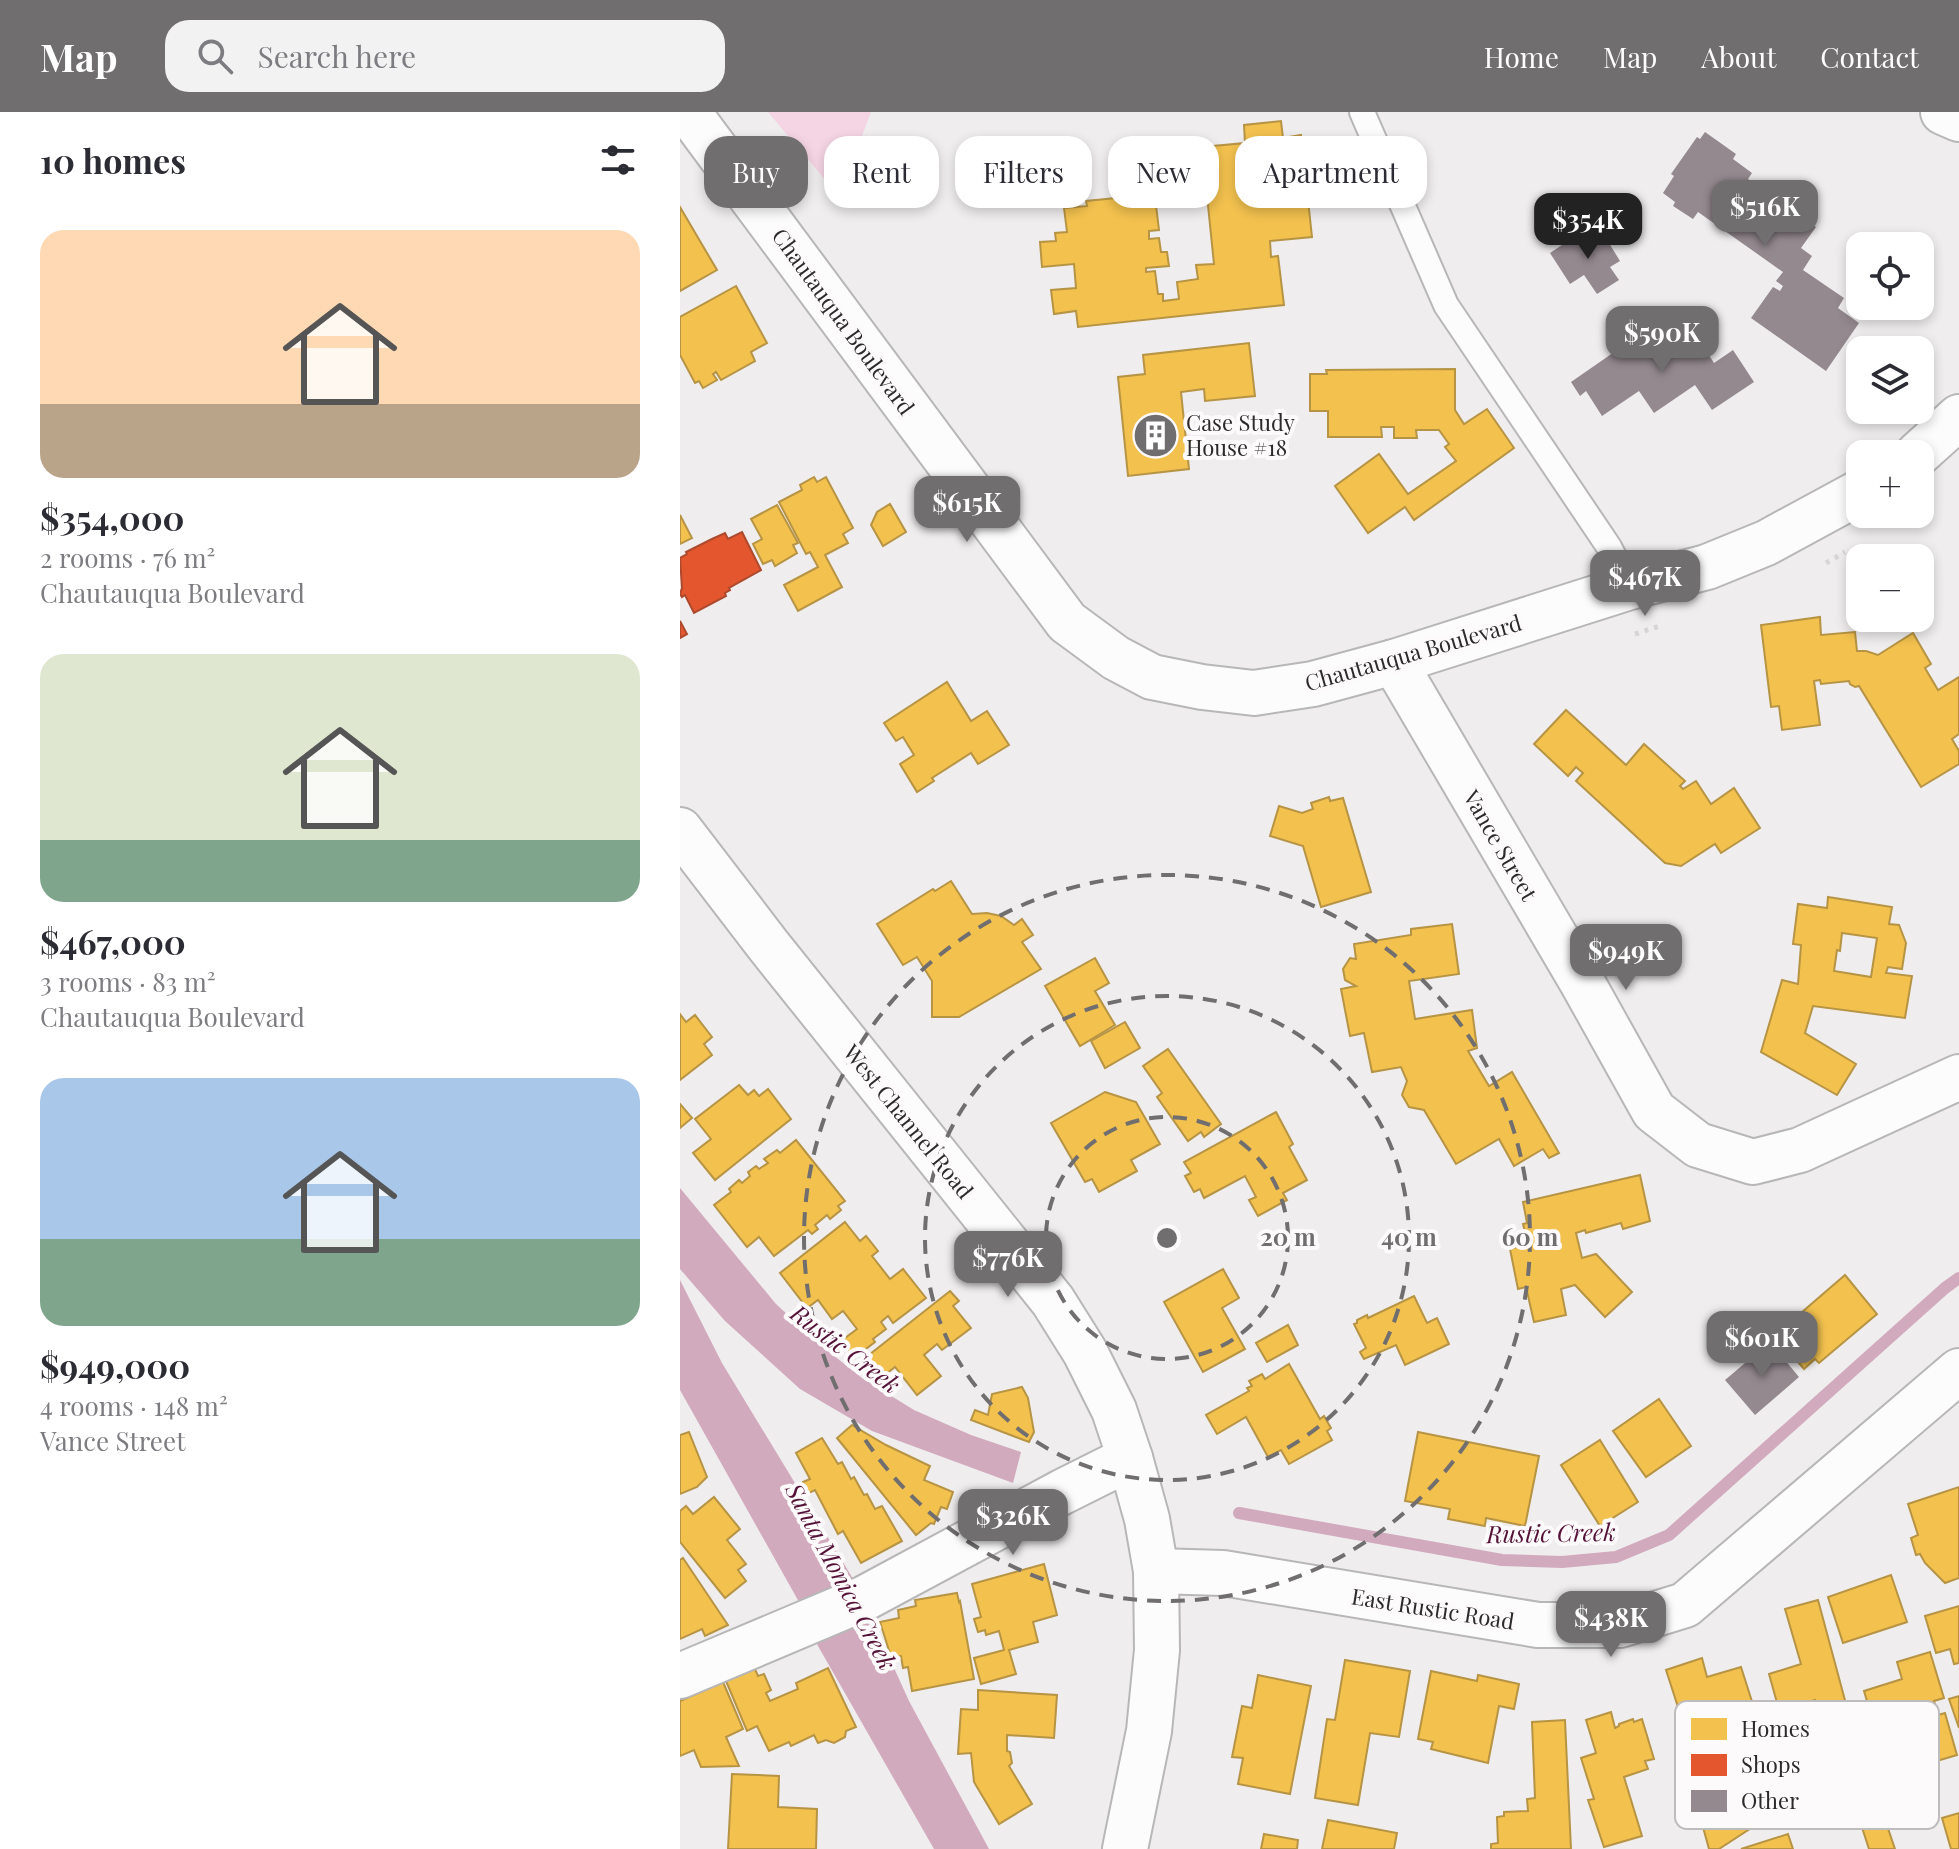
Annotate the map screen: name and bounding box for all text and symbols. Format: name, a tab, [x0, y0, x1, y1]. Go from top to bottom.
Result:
search box	[165, 20, 725, 92]
text: Map	[40, 31, 117, 82]
icon: search	[193, 34, 237, 78]
text: Search here	[257, 36, 416, 76]
text: Home	[1484, 38, 1559, 75]
text: Map	[1603, 38, 1657, 75]
text: About	[1701, 38, 1776, 75]
text: Contact	[1820, 38, 1919, 75]
chip: Buy	[704, 136, 808, 208]
chip: Rent	[824, 136, 939, 208]
chip: Filters	[955, 136, 1092, 208]
chip: New	[1108, 136, 1219, 208]
chip: Apartment	[1235, 136, 1427, 208]
text: 10 homes	[40, 137, 186, 183]
icon: filters	[596, 138, 640, 182]
pin: $516K	[1709, 180, 1821, 248]
text: $516K	[1730, 188, 1800, 223]
pin: $354K	[1532, 193, 1644, 261]
text: $354K	[1552, 201, 1624, 236]
street label: Chautauqua Boulevard	[766, 222, 922, 421]
map controls	[1846, 232, 1934, 632]
button: locate	[1846, 232, 1934, 320]
icon: home	[268, 282, 412, 426]
pin: $590K	[1606, 306, 1718, 374]
text: $590K	[1624, 314, 1700, 349]
button: layers	[1846, 336, 1934, 424]
place label: Case Study House #18	[1186, 407, 1295, 462]
building icon: Case Study House #18	[1131, 411, 1179, 459]
button: +	[1846, 440, 1934, 528]
pin: $615K	[911, 476, 1023, 544]
text: $615K	[932, 484, 1002, 519]
text: $354,000	[40, 494, 185, 540]
text: 2 rooms · 76 m²	[40, 540, 215, 575]
button: −	[1846, 544, 1934, 632]
pin: $467K	[1589, 550, 1701, 618]
text: $467K	[1608, 558, 1682, 593]
text: Chautauqua Boulevard	[40, 575, 305, 610]
street label: Chautauqua Boulevard	[1301, 607, 1525, 697]
icon: home	[268, 706, 412, 850]
street label: Vance Street	[1457, 783, 1545, 907]
text: $467,000	[40, 918, 186, 964]
pin: $949K	[1570, 924, 1682, 992]
text: $949K	[1588, 932, 1664, 967]
text: 3 rooms · 83 m²	[40, 964, 216, 999]
text: Chautauqua Boulevard	[40, 999, 305, 1034]
street label: West Channel Road	[837, 1037, 981, 1205]
icon: home	[268, 1130, 412, 1274]
text: 20 m	[1260, 1220, 1316, 1252]
text: 40 m	[1381, 1220, 1437, 1252]
text: 60 m	[1502, 1220, 1558, 1252]
centre of rings	[1153, 1224, 1181, 1252]
pin: $776K	[952, 1231, 1064, 1299]
text: $776K	[972, 1239, 1044, 1274]
water label: Rustic Creek	[784, 1296, 907, 1400]
pin: $601K	[1706, 1311, 1818, 1379]
text: $601K	[1725, 1319, 1799, 1354]
text: $949,000	[40, 1342, 190, 1388]
text: 4 rooms · 148 m²	[40, 1388, 228, 1423]
text: Vance Street	[40, 1423, 185, 1458]
water label: Santa Monica Creek	[779, 1476, 905, 1675]
pin: $326K	[957, 1489, 1069, 1557]
text: $326K	[976, 1497, 1050, 1532]
water label: Rustic Creek	[1485, 1515, 1616, 1549]
street label: East Rustic Road	[1349, 1580, 1517, 1636]
pin: $438K	[1555, 1591, 1667, 1659]
text: $438K	[1574, 1599, 1648, 1634]
legend	[1675, 1701, 1939, 1829]
text: Homes	[1741, 1713, 1810, 1743]
text: Shops	[1741, 1749, 1801, 1779]
text: Other	[1741, 1785, 1799, 1815]

